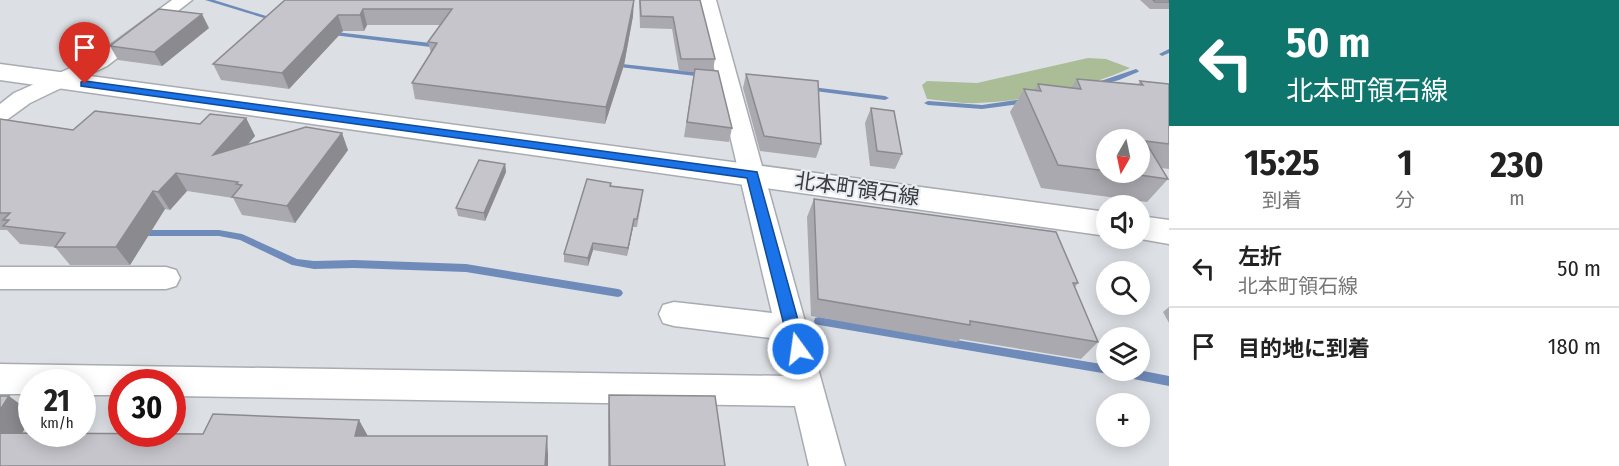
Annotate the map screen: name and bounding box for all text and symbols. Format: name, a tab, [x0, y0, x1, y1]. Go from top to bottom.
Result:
text: 50 m	[1286, 18, 1370, 68]
pin	[59, 22, 110, 84]
icon: left	[1187, 24, 1265, 102]
icon: arrive	[68, 31, 101, 64]
text: 北本町領石線	[1286, 75, 1448, 107]
north arrow	[1096, 129, 1150, 183]
map controls	[1096, 129, 1150, 447]
text: 15:25	[1244, 141, 1320, 185]
text: 1	[1397, 141, 1413, 185]
text: 230	[1490, 143, 1544, 187]
street label: 北本町領石線	[793, 167, 921, 211]
text: m	[1509, 186, 1525, 210]
text: 到着	[1262, 188, 1302, 212]
text: 分	[1395, 188, 1415, 212]
button: sound	[1096, 195, 1150, 249]
text: 左折	[1238, 243, 1282, 270]
icon: left	[1187, 252, 1220, 285]
text: 50 m	[1557, 255, 1601, 282]
button: search	[1096, 261, 1150, 315]
text: 北本町領石線	[1238, 274, 1358, 298]
position arrow	[766, 317, 830, 381]
button: layers	[1096, 327, 1150, 381]
icon: arrive	[1187, 330, 1220, 363]
text: 180 m	[1548, 333, 1601, 360]
text: 目的地に到着	[1238, 335, 1370, 362]
speed limit sign: 30	[108, 369, 186, 447]
text: 21	[44, 383, 70, 419]
button: +	[1096, 393, 1150, 447]
text: km/h	[40, 414, 74, 432]

